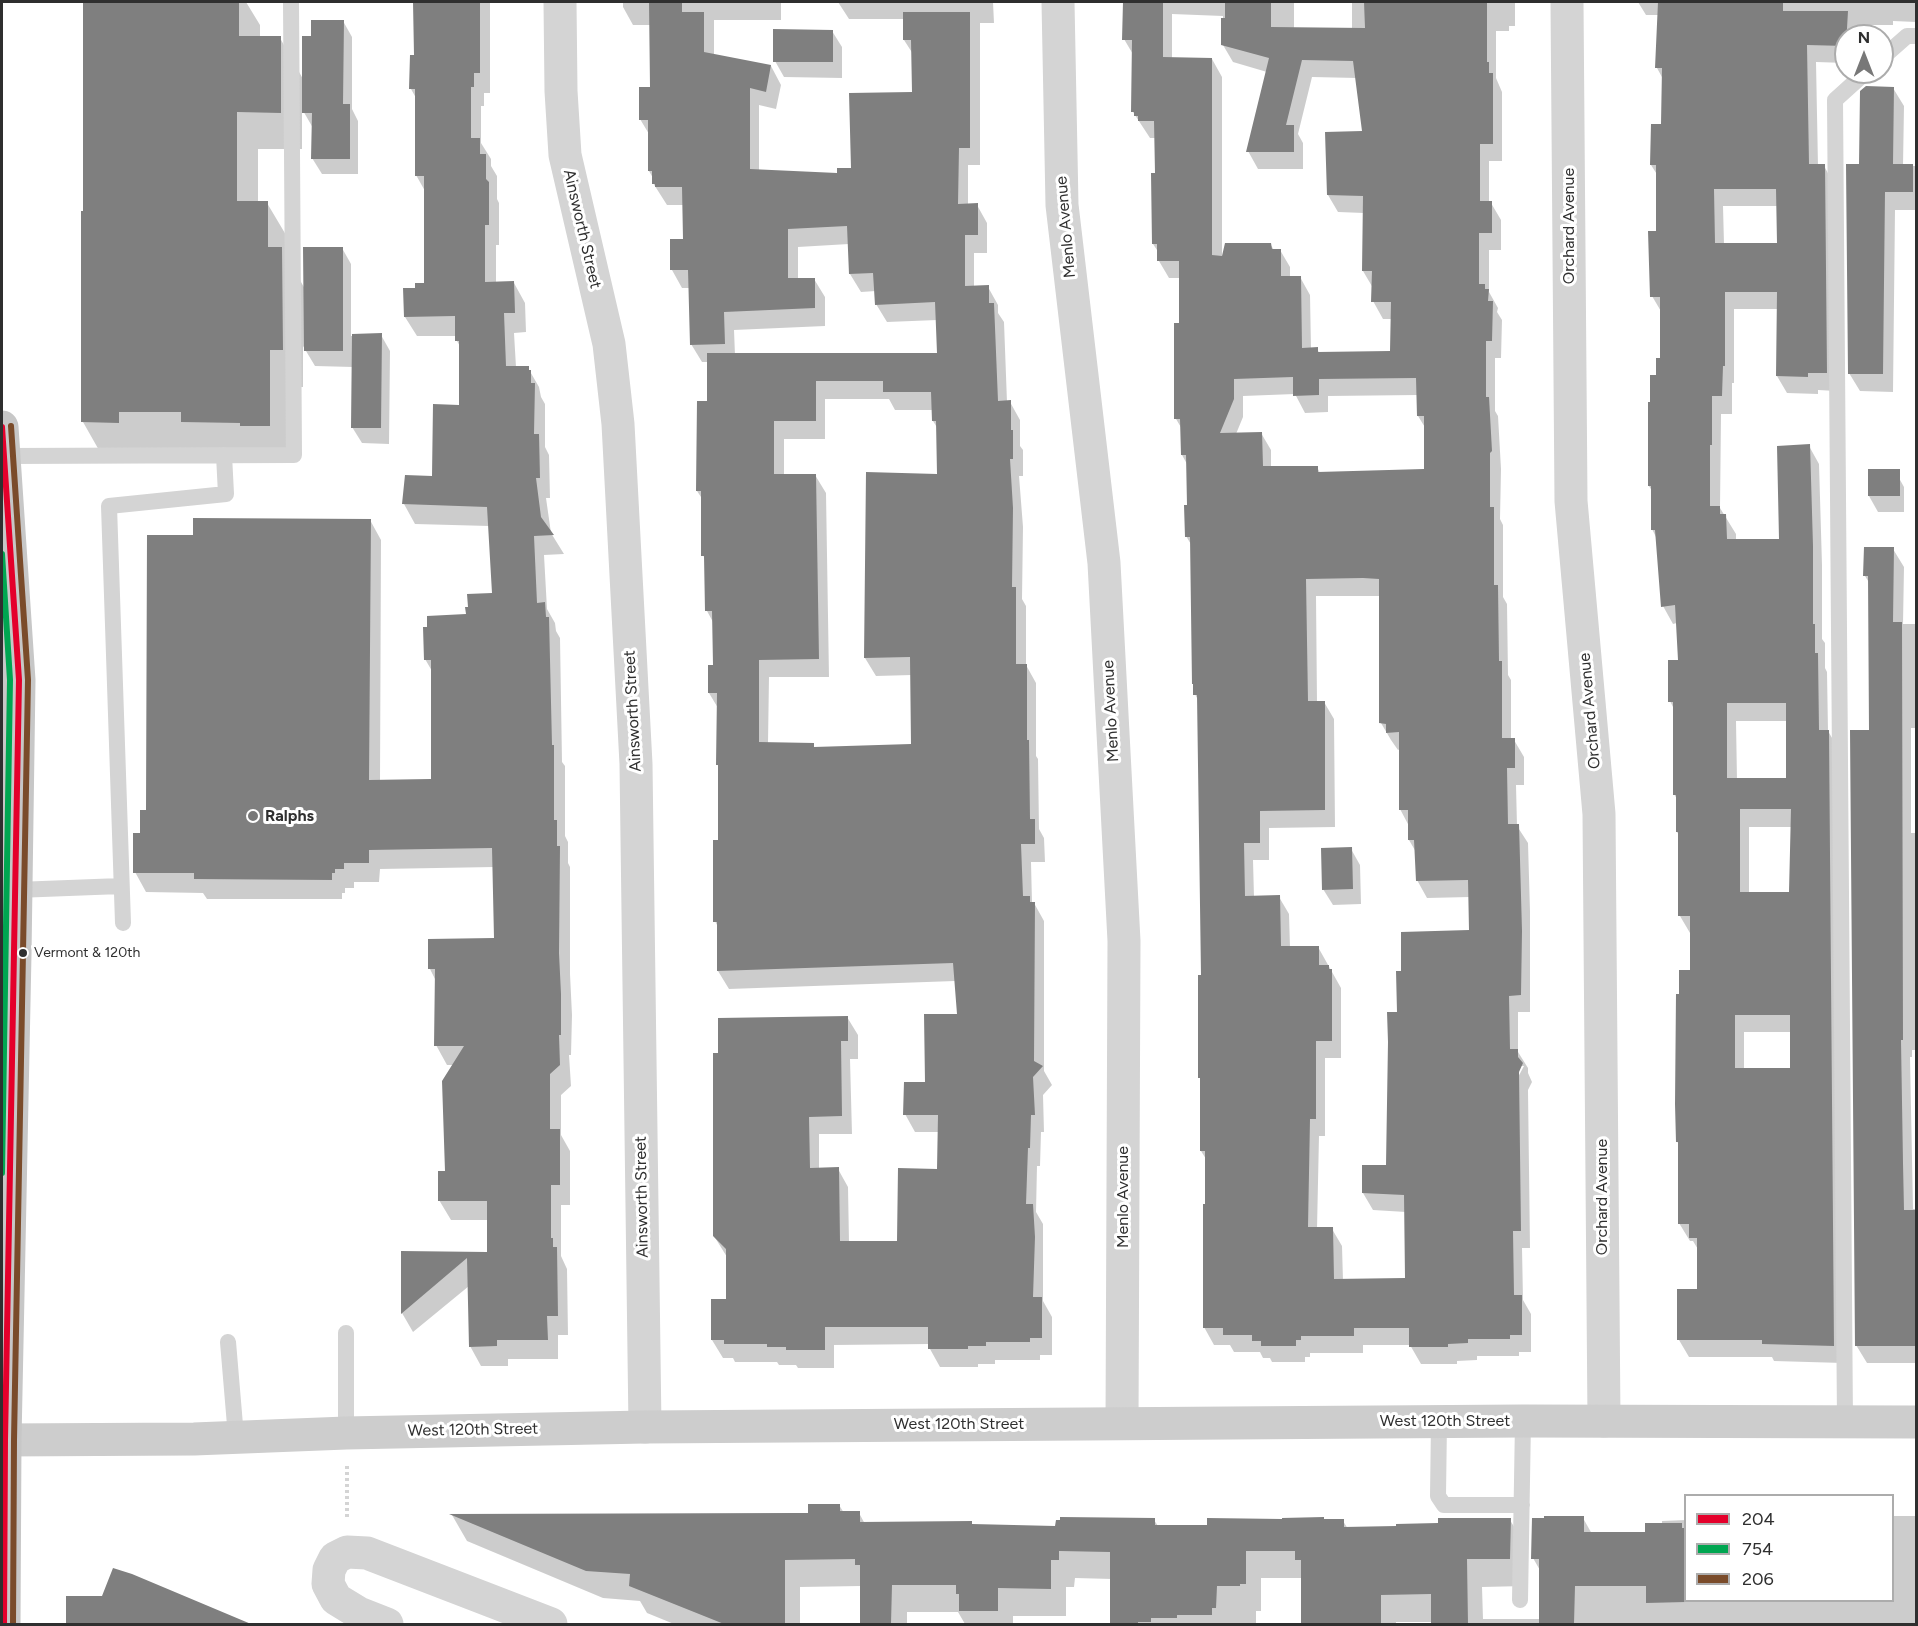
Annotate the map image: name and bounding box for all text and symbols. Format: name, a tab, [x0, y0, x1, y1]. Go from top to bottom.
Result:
north arrow	[1834, 24, 1894, 84]
text: N	[1858, 28, 1870, 47]
street label: Ainsworth Street	[559, 168, 605, 290]
street label: Orchard Avenue	[1559, 168, 1579, 284]
street label: Menlo Avenue	[1052, 175, 1080, 279]
street label: Ainsworth Street	[620, 650, 646, 772]
street label: Orchard Avenue	[1575, 652, 1605, 770]
street label: Menlo Avenue	[1099, 660, 1123, 762]
place label: Ralphs	[265, 806, 314, 826]
marker: Ralphs	[246, 809, 260, 823]
place label: Vermont & 120th	[34, 945, 140, 961]
marker: Vermont & 120th	[17, 947, 29, 959]
street label: Ainsworth Street	[631, 1136, 653, 1258]
street label: Orchard Avenue	[1592, 1139, 1612, 1255]
street label: Menlo Avenue	[1113, 1146, 1133, 1248]
street label: West 120th Street	[1380, 1411, 1510, 1431]
street label: West 120th Street	[894, 1414, 1024, 1434]
street label: West 120th Street	[408, 1419, 538, 1441]
legend	[1684, 1494, 1894, 1602]
text: 204	[1742, 1508, 1775, 1530]
text: 754	[1742, 1538, 1773, 1560]
text: 206	[1742, 1568, 1774, 1590]

